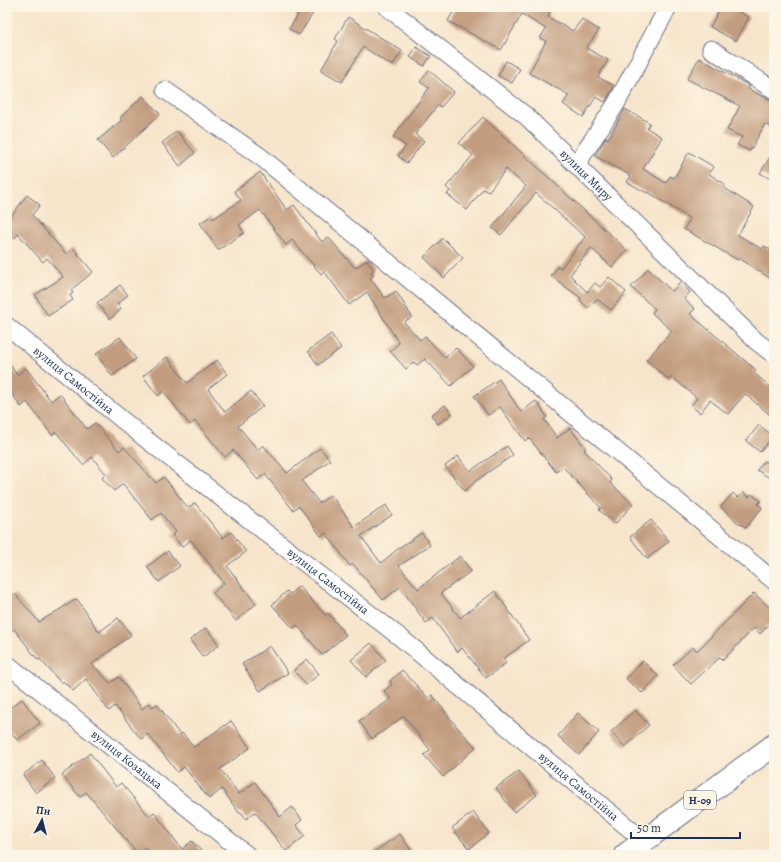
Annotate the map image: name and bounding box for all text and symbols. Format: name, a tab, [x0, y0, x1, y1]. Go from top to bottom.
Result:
street label: вулиця Миру	[557, 146, 616, 205]
street label: вулиця Самостійна	[30, 343, 118, 418]
street label: вулиця Самостійна	[284, 544, 373, 618]
street label: вулиця Козацька	[88, 726, 166, 793]
street label: вулиця Самостійна	[535, 748, 622, 825]
road number: Н-09	[684, 791, 716, 809]
north arrow	[22, 800, 62, 840]
text: Пн	[35, 802, 52, 819]
scale bar	[631, 814, 740, 840]
text: 50 m	[637, 820, 661, 836]

